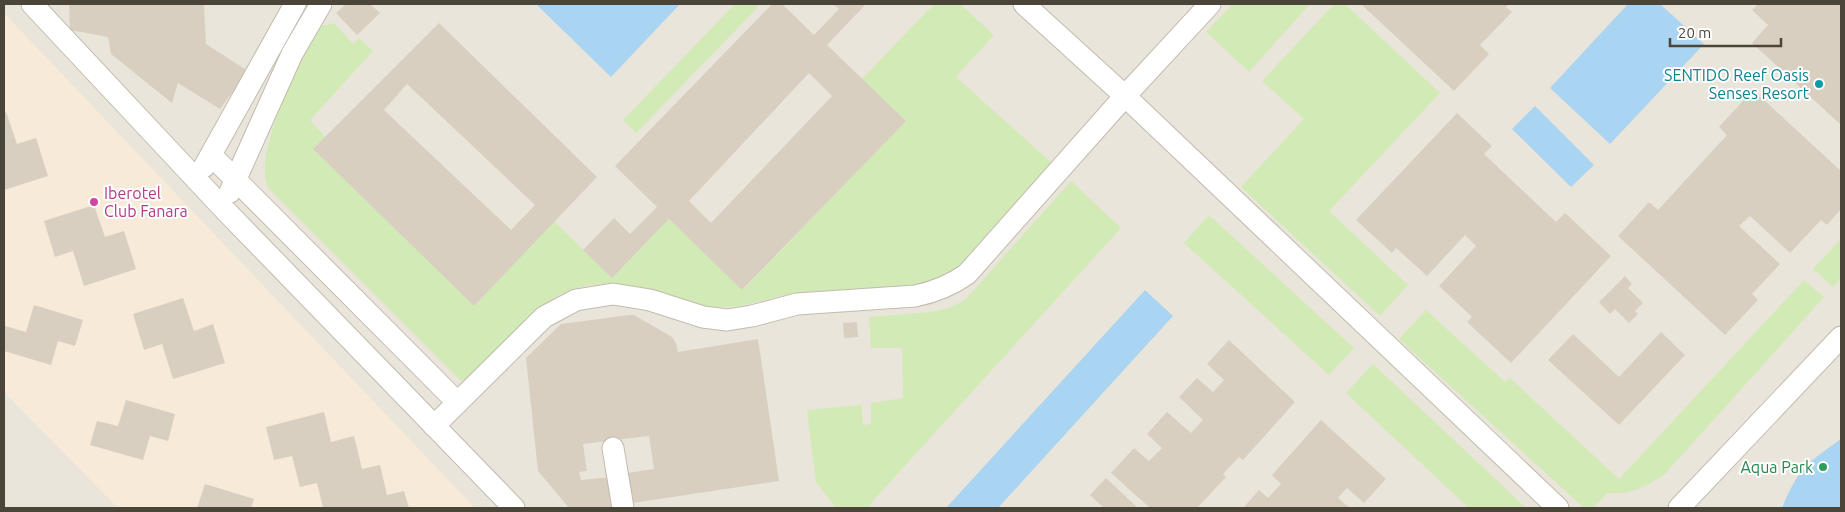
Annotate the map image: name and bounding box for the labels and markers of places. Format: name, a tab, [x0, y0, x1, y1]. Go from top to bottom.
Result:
place label: SENTIDO Reef Oasis Senses Resort	[1664, 66, 1810, 102]
marker: SENTIDO Reef Oasis Senses Resort	[1813, 78, 1825, 90]
place label: Iberotel Club Fanara	[104, 184, 188, 220]
marker: Iberotel Club Fanara	[88, 196, 100, 208]
place label: Aqua Park	[1740, 458, 1813, 476]
marker: Aqua Park	[1817, 461, 1829, 473]

